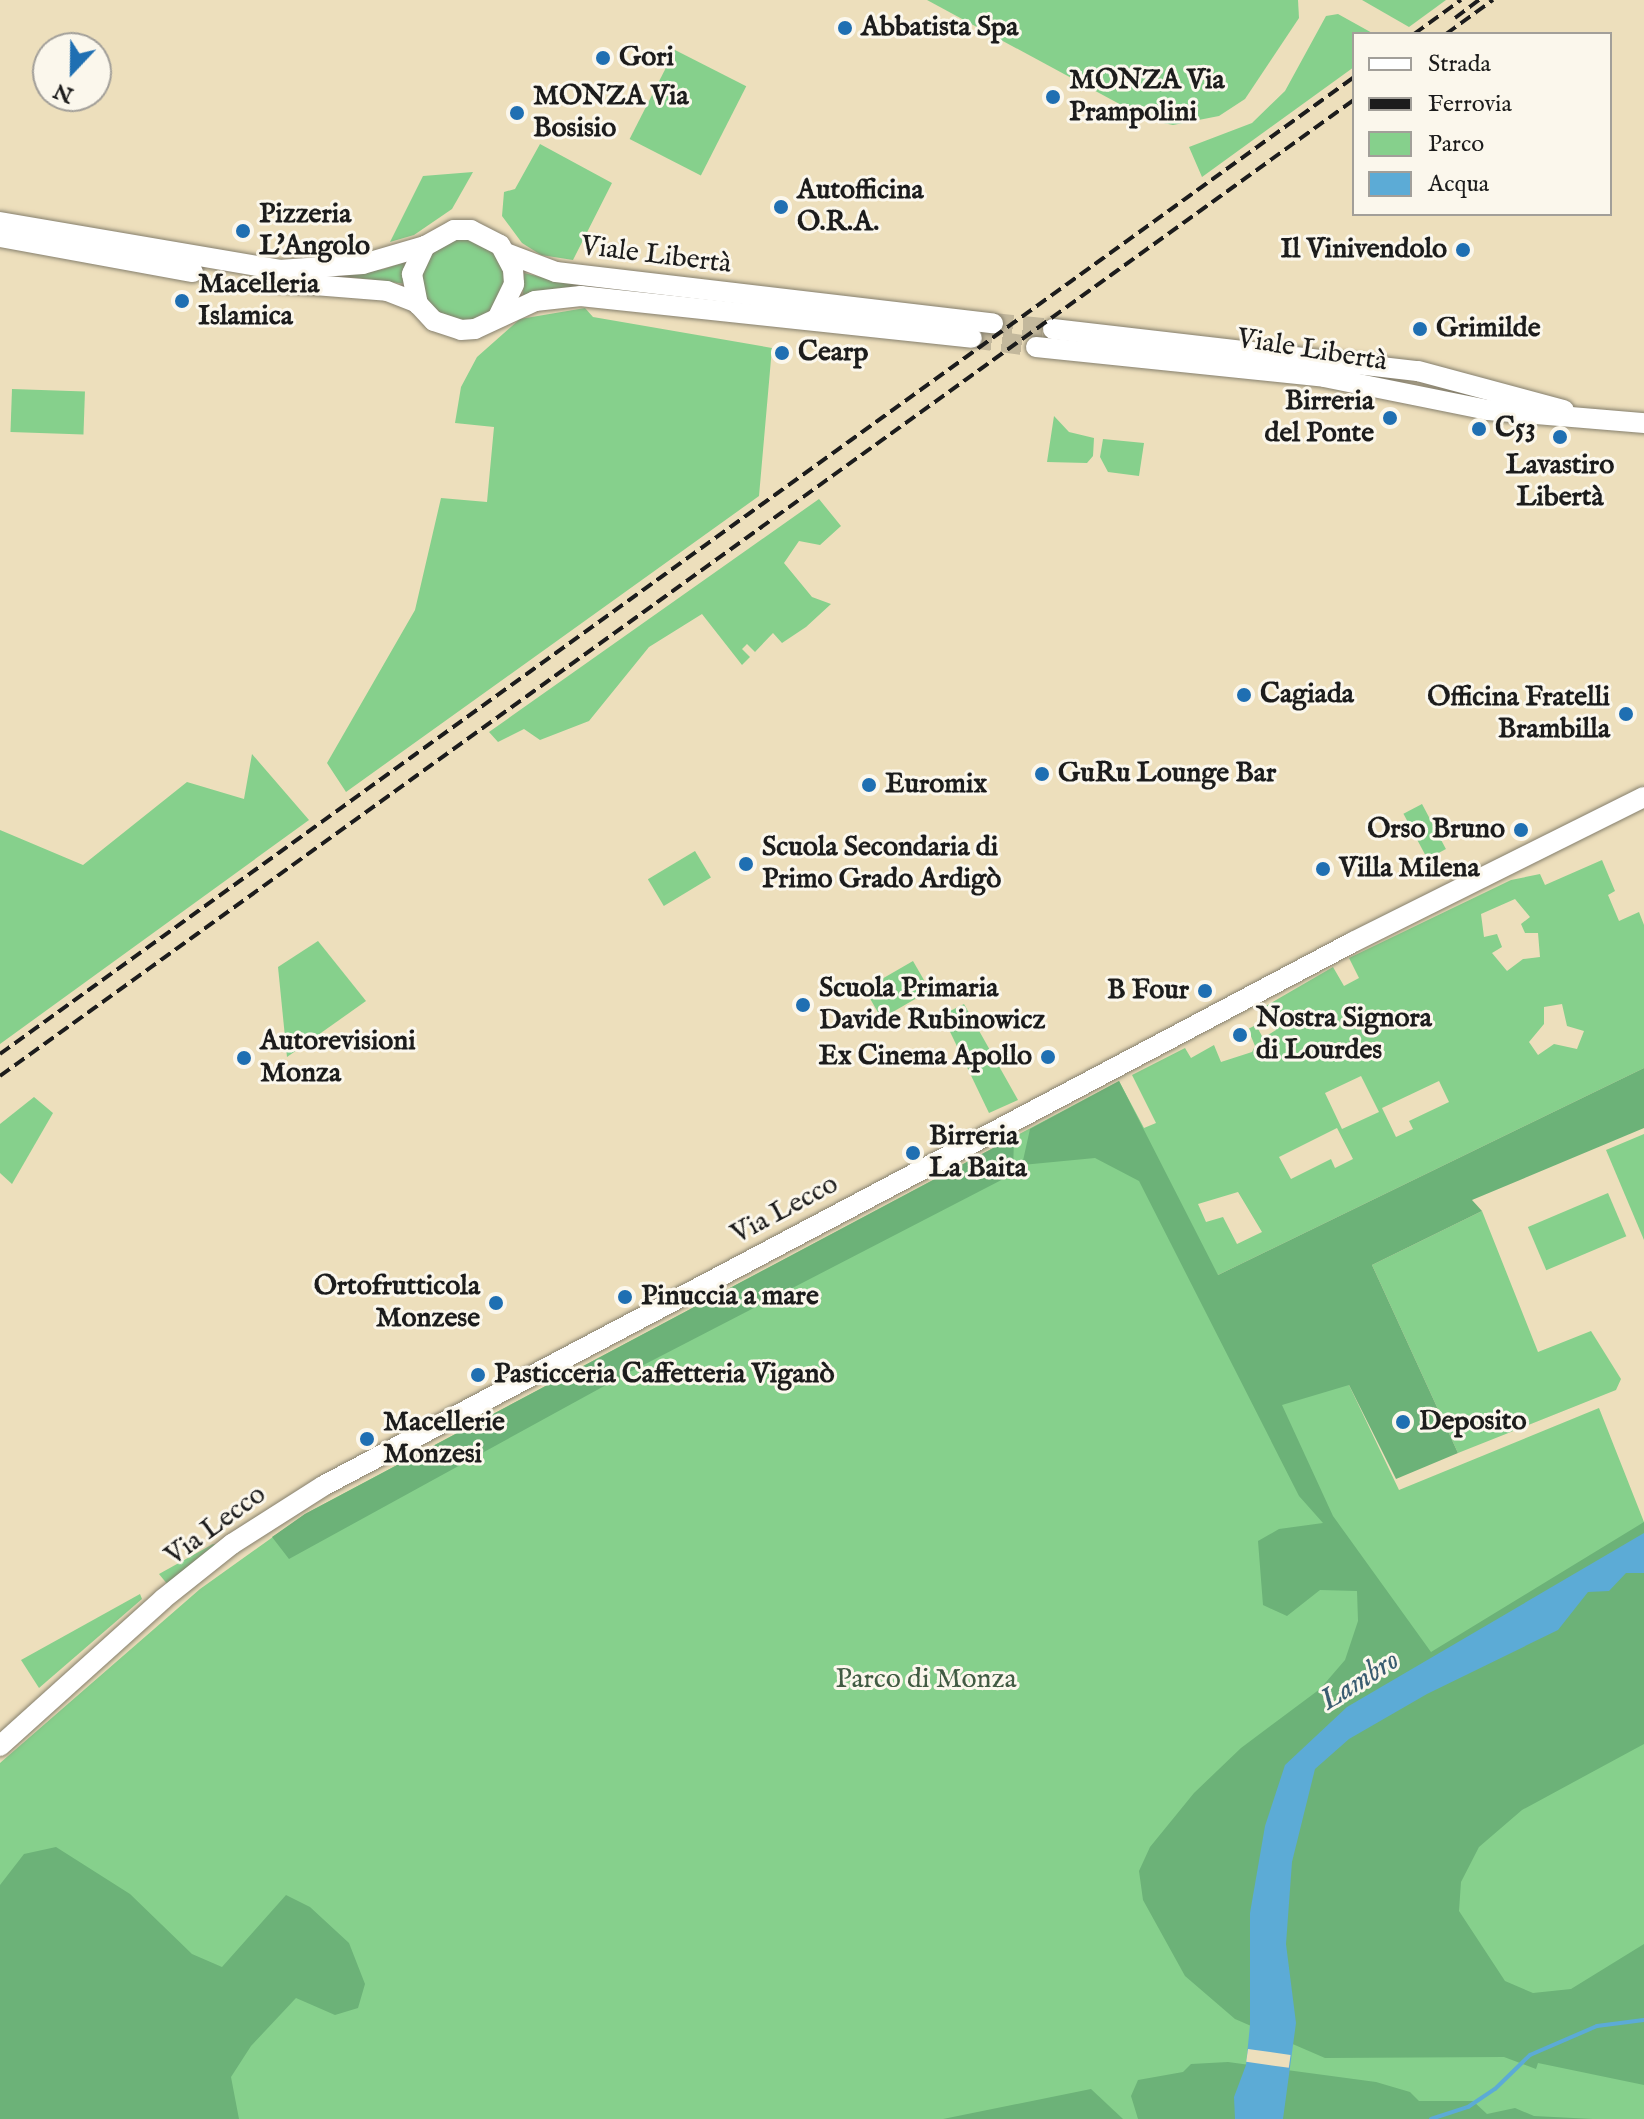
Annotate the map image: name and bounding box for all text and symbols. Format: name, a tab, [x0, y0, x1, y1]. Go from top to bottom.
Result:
place label: Abbatista Spa	[861, 11, 1018, 45]
marker: Abbatista Spa	[836, 19, 854, 37]
north arrow	[32, 32, 112, 112]
legend	[1352, 32, 1612, 216]
place label: Gori	[619, 41, 674, 75]
marker: Gori	[594, 49, 612, 67]
text: Strada	[1428, 49, 1491, 80]
place label: MONZA Via Prampolini	[1069, 64, 1225, 130]
text: N	[50, 76, 78, 109]
place label: MONZA Via Bosisio	[533, 80, 689, 146]
marker: MONZA Via Prampolini	[1044, 88, 1062, 106]
text: Ferrovia	[1428, 89, 1512, 120]
marker: MONZA Via Bosisio	[508, 104, 526, 122]
text: Parco	[1428, 129, 1484, 160]
text: Acqua	[1428, 169, 1489, 200]
place label: Autofficina O.R.A.	[797, 174, 923, 240]
place label: Pizzeria L'Angolo	[259, 198, 370, 264]
marker: Autofficina O.R.A.	[772, 198, 790, 216]
marker: Pizzeria L'Angolo	[234, 222, 252, 240]
street label: Viale Libertà	[579, 230, 733, 282]
place label: Il Vinivendolo	[1281, 233, 1447, 267]
marker: Il Vinivendolo	[1454, 241, 1472, 259]
place label: Macelleria Islamica	[198, 268, 319, 334]
marker: Macelleria Islamica	[173, 292, 191, 310]
place label: Grimilde	[1436, 312, 1540, 346]
marker: Grimilde	[1411, 320, 1429, 338]
street label: Viale Libertà	[1235, 323, 1389, 379]
place label: Cearp	[798, 336, 868, 370]
marker: Cearp	[773, 344, 791, 362]
place label: Birreria del Ponte	[1265, 385, 1374, 451]
marker: Birreria del Ponte	[1381, 409, 1399, 427]
place label: C53	[1495, 412, 1536, 446]
marker: C53	[1470, 420, 1488, 438]
marker: Lavastiro Libertà	[1551, 428, 1569, 446]
place label: Lavastiro Libertà	[1506, 449, 1614, 515]
place label: Cagiada	[1260, 678, 1354, 712]
place label: Officina Fratelli Brambilla	[1427, 681, 1610, 747]
marker: Cagiada	[1235, 686, 1253, 704]
marker: Officina Fratelli Brambilla	[1617, 705, 1635, 723]
place label: GuRu Lounge Bar	[1058, 757, 1276, 791]
marker: GuRu Lounge Bar	[1033, 765, 1051, 783]
place label: Euromix	[885, 768, 987, 802]
marker: Euromix	[860, 776, 878, 794]
place label: Orso Bruno	[1367, 813, 1505, 847]
marker: Orso Bruno	[1512, 821, 1530, 839]
place label: Scuola Secondaria di Primo Grado Ardigò	[762, 831, 1001, 897]
place label: Villa Milena	[1339, 852, 1480, 886]
marker: Scuola Secondaria di Primo Grado Ardigò	[737, 855, 755, 873]
marker: Villa Milena	[1314, 860, 1332, 878]
place label: Scuola Primaria Davide Rubinowicz	[819, 972, 1045, 1038]
place label: B Four	[1107, 974, 1189, 1008]
marker: B Four	[1196, 982, 1214, 1000]
marker: Scuola Primaria Davide Rubinowicz	[794, 996, 812, 1014]
place label: Nostra Signora di Lourdes	[1256, 1002, 1432, 1068]
place label: Autorevisioni Monza	[260, 1025, 416, 1091]
marker: Nostra Signora di Lourdes	[1231, 1026, 1249, 1044]
place label: Ex Cinema Apollo	[818, 1040, 1032, 1074]
marker: Ex Cinema Apollo	[1039, 1048, 1057, 1066]
marker: Autorevisioni Monza	[235, 1049, 253, 1067]
place label: Birreria La Baita	[929, 1120, 1027, 1186]
marker: Birreria La Baita	[904, 1144, 922, 1162]
street label: Via Lecco	[726, 1168, 844, 1252]
place label: Ortofrutticola Monzese	[314, 1270, 480, 1336]
place label: Pinuccia a mare	[641, 1280, 819, 1314]
marker: Pinuccia a mare	[616, 1288, 634, 1306]
marker: Ortofrutticola Monzese	[487, 1294, 505, 1312]
place label: Pasticceria Caffetteria Viganò	[494, 1358, 835, 1392]
marker: Pasticceria Caffetteria Viganò	[469, 1366, 487, 1384]
place label: Deposito	[1419, 1405, 1526, 1439]
place label: Macellerie Monzesi	[383, 1406, 505, 1472]
marker: Deposito	[1394, 1413, 1412, 1431]
marker: Macellerie Monzesi	[358, 1430, 376, 1448]
street label: Via Lecco	[159, 1478, 273, 1574]
water label: Lambro	[1314, 1643, 1406, 1719]
park label: Parco di Monza	[835, 1663, 1017, 1697]

